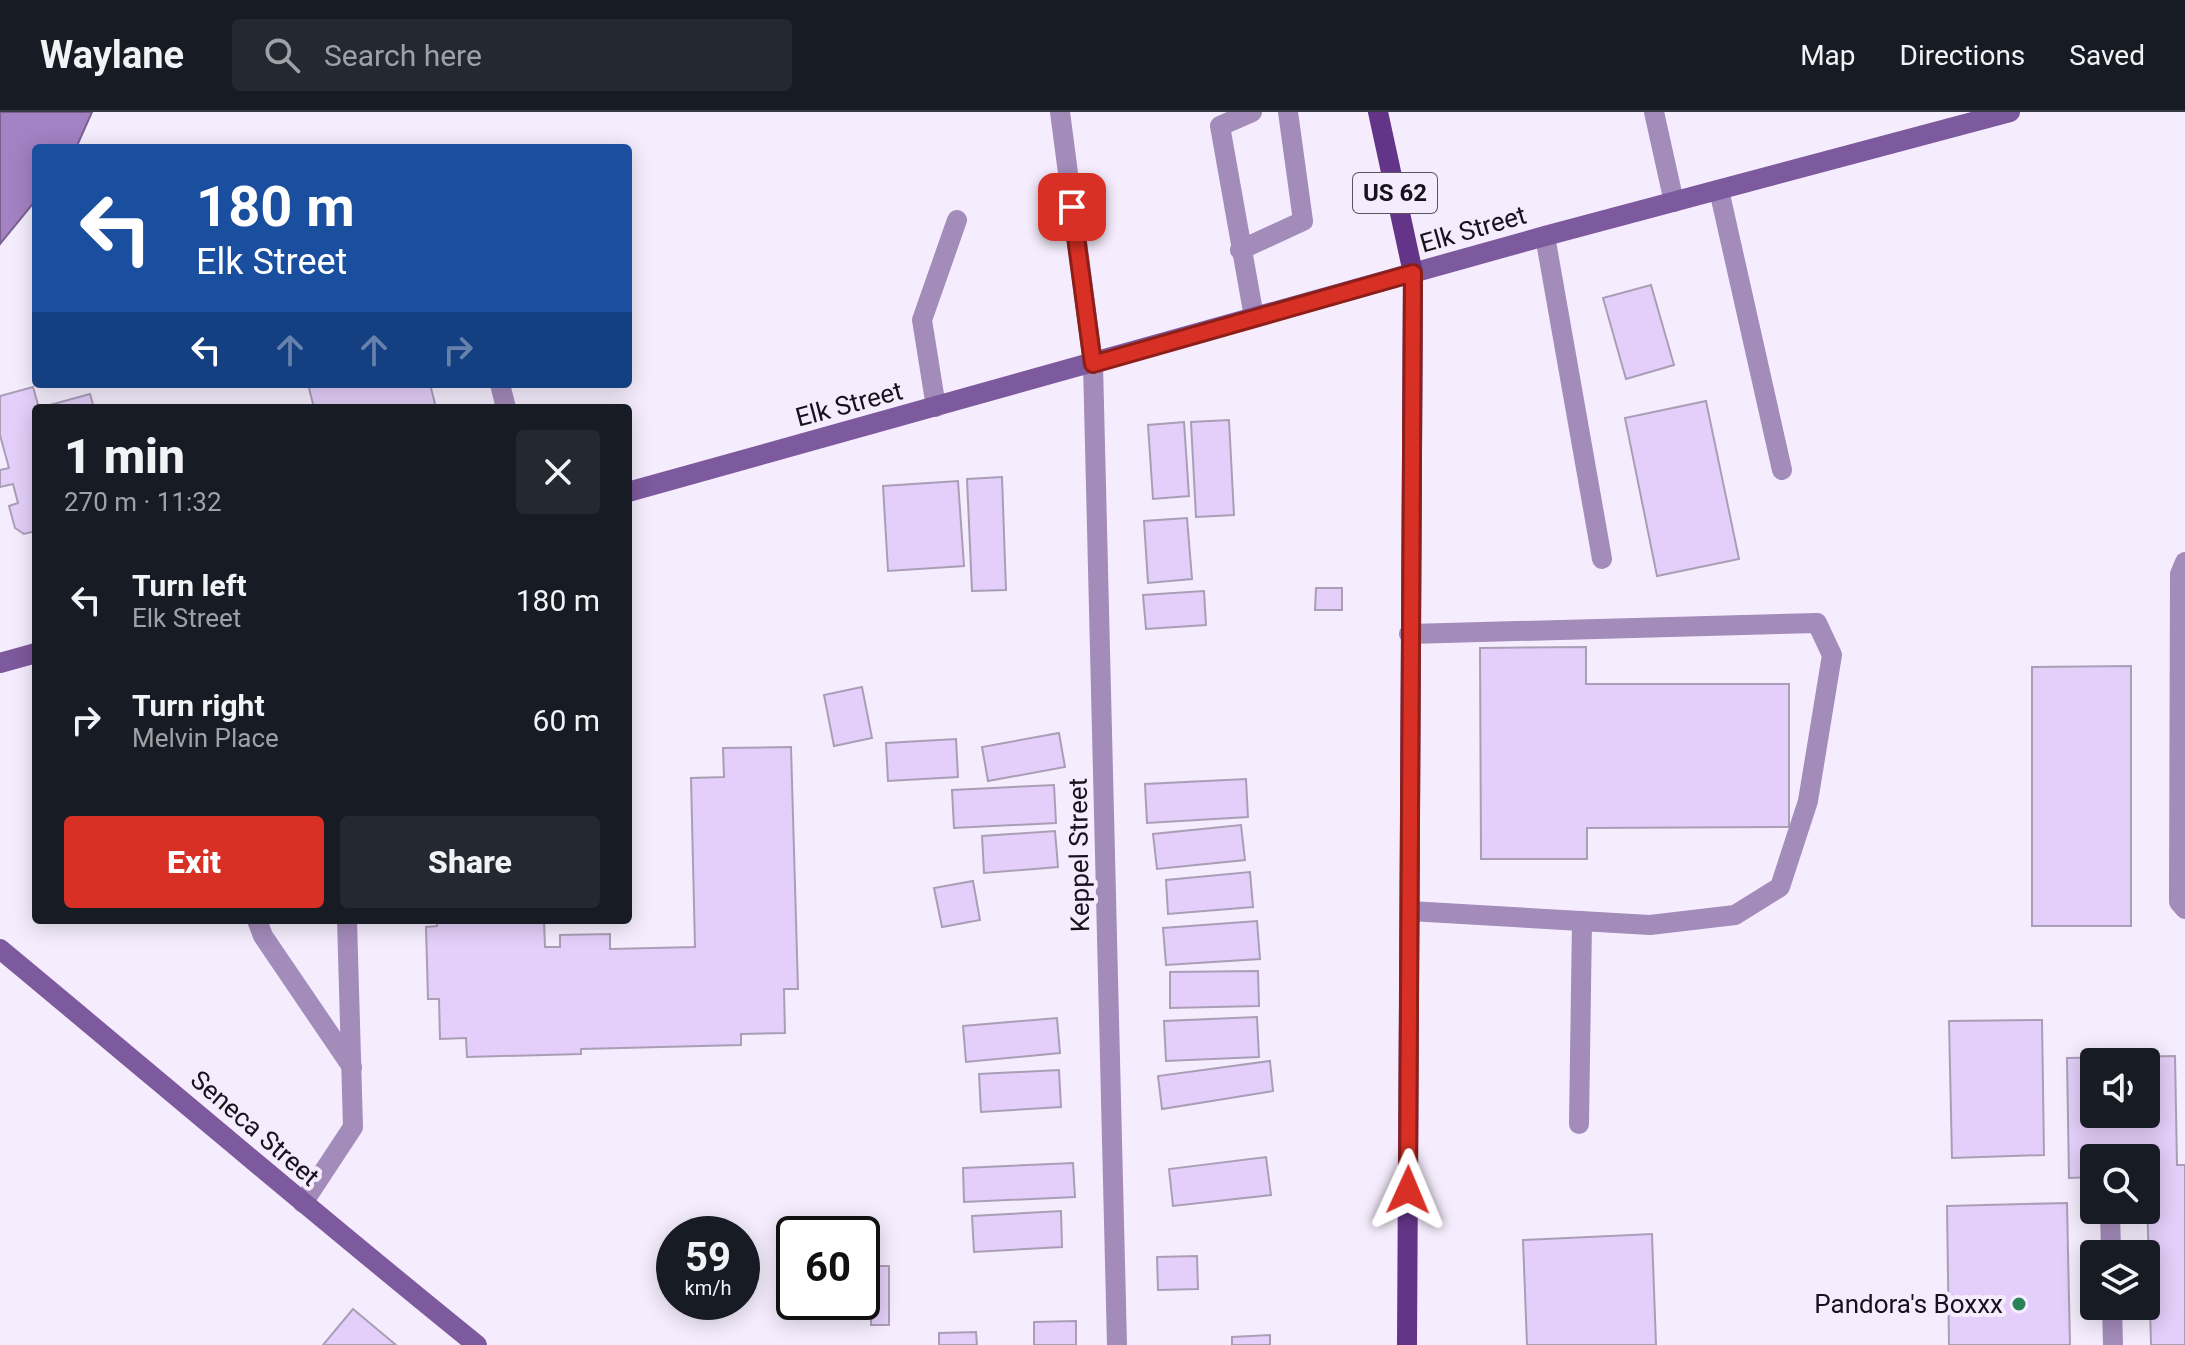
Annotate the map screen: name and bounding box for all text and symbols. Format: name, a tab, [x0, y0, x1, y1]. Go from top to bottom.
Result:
search box	[232, 19, 792, 91]
text: Waylane	[40, 33, 184, 77]
icon: search	[260, 33, 304, 77]
text: Search here	[324, 38, 482, 73]
text: Map	[1800, 39, 1856, 72]
text: Directions	[1900, 39, 2025, 72]
text: Saved	[2069, 39, 2145, 72]
pin	[1038, 173, 1106, 241]
road number: US 62	[1353, 173, 1437, 213]
text: 180 m	[196, 174, 355, 240]
icon: left	[64, 176, 168, 280]
icon: arrive	[1050, 185, 1094, 229]
street label: Elk Street	[1416, 200, 1530, 258]
text: Elk Street	[196, 241, 347, 283]
icon: left	[184, 328, 228, 372]
icon: ahead	[268, 328, 312, 372]
icon: ahead	[352, 328, 396, 372]
icon: right	[436, 328, 480, 372]
street label: Elk Street	[792, 375, 906, 433]
text: 1 min	[64, 428, 185, 485]
button: close	[516, 430, 600, 514]
text: 270 m · 11:32	[64, 487, 222, 517]
text: Turn left	[132, 568, 247, 603]
icon: left	[64, 578, 108, 622]
text: 180 m	[516, 583, 600, 618]
text: Elk Street	[132, 603, 241, 633]
text: Turn right	[132, 688, 265, 723]
icon: right	[64, 698, 108, 742]
text: 60 m	[533, 703, 600, 738]
text: Melvin Place	[132, 723, 279, 753]
street label: Keppel Street	[1063, 778, 1095, 932]
button: Exit	[64, 816, 324, 908]
button: Share	[340, 816, 600, 908]
map controls	[2080, 1048, 2160, 1320]
button: sound	[2080, 1048, 2160, 1128]
street label: Seneca Street	[185, 1064, 325, 1192]
button: search	[2080, 1144, 2160, 1224]
position arrow	[1366, 1148, 1450, 1232]
speed limit sign: 60	[776, 1216, 880, 1320]
text: 59	[685, 1234, 731, 1281]
button: layers	[2080, 1240, 2160, 1320]
text: km/h	[685, 1276, 731, 1300]
place label: Pandora's Boxxx	[1814, 1289, 2003, 1319]
marker: Pandora's Boxxx	[2010, 1295, 2028, 1313]

